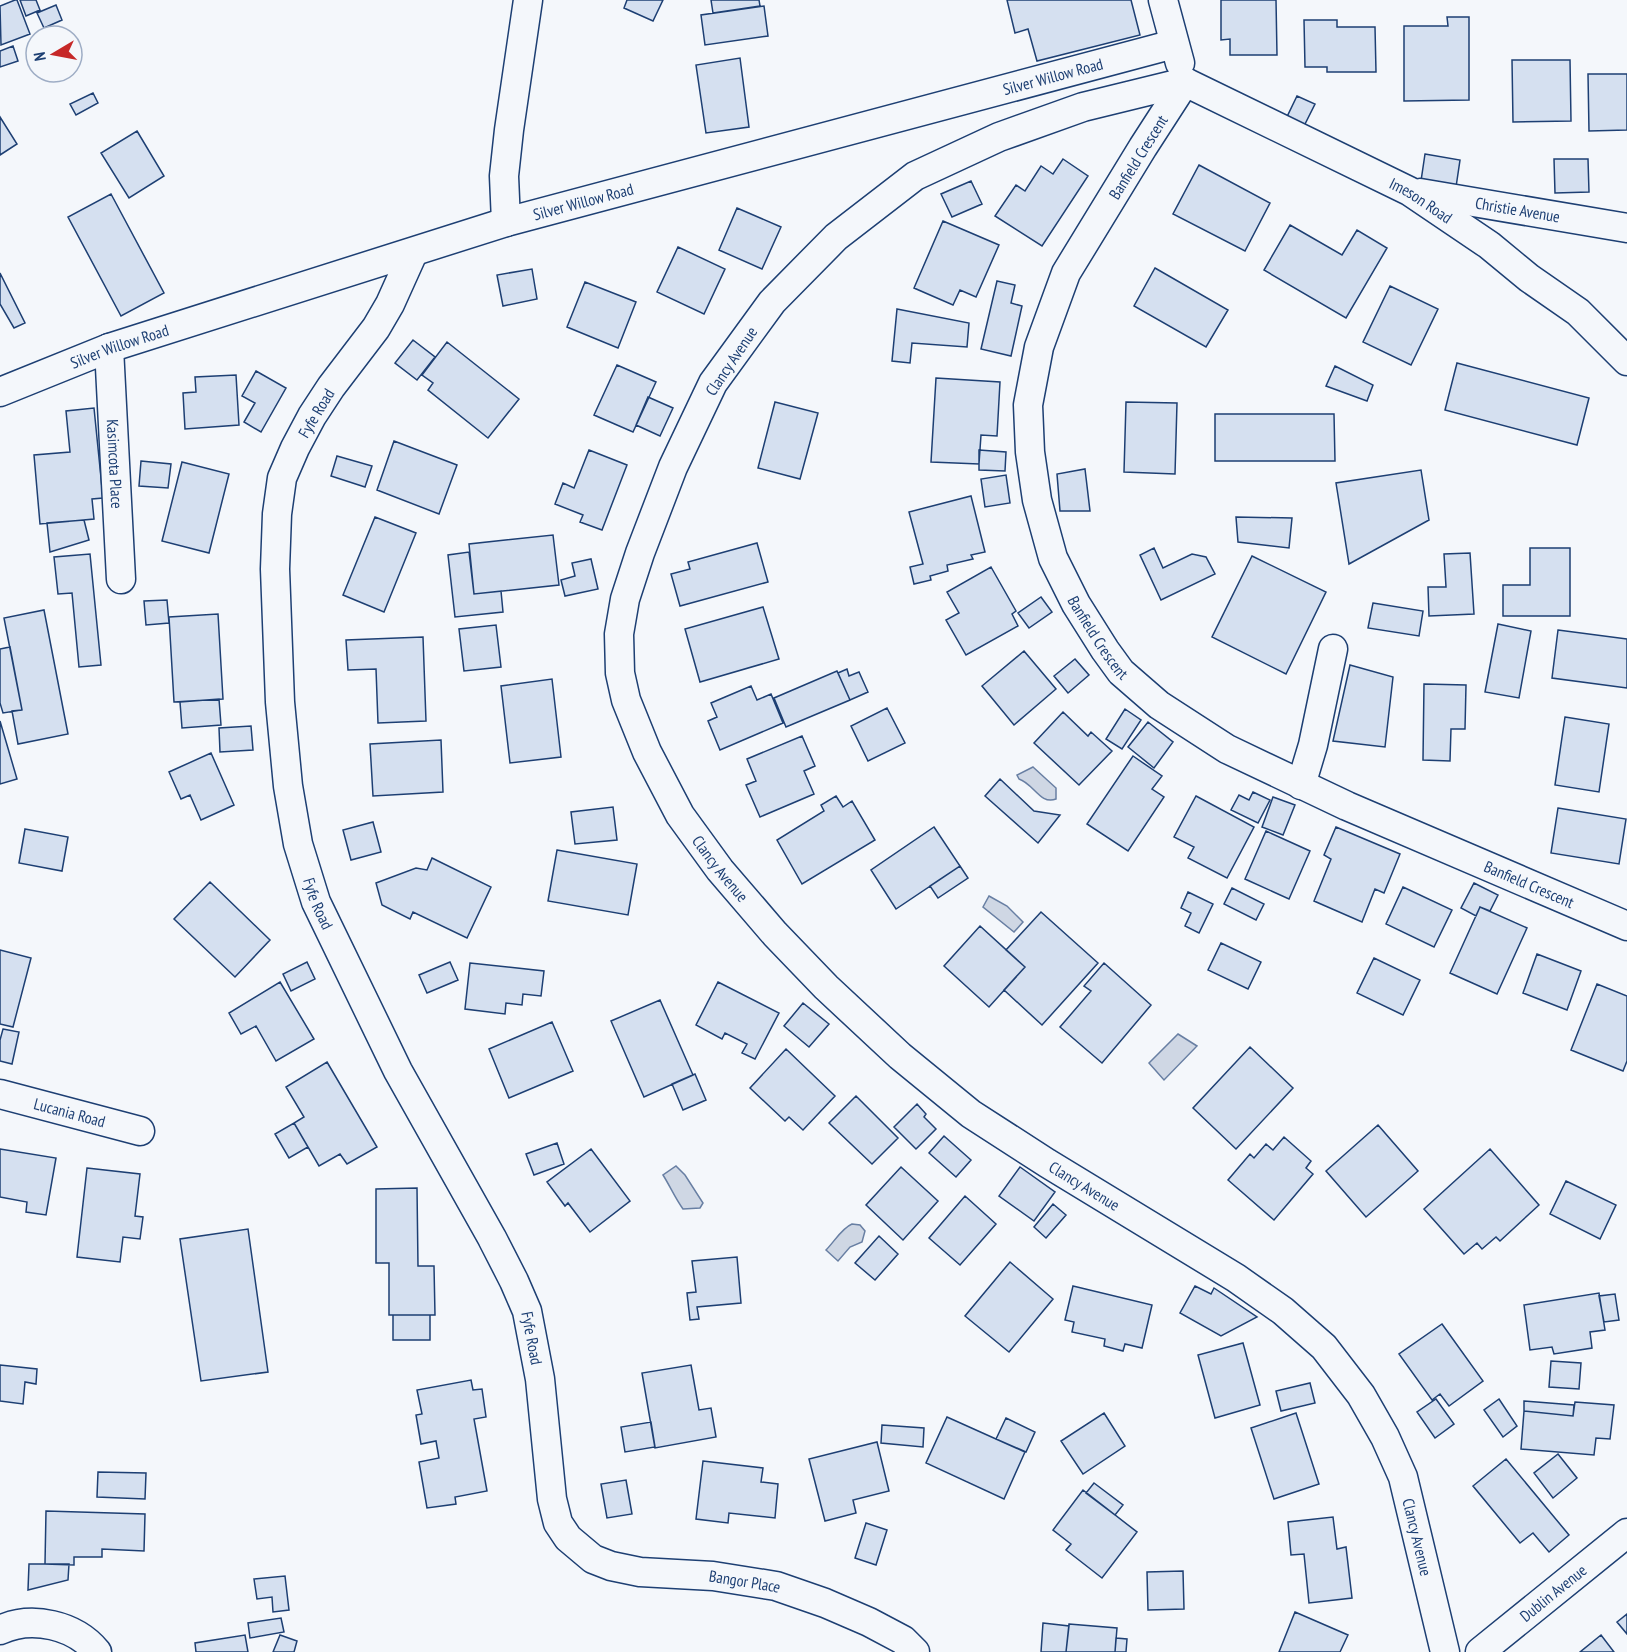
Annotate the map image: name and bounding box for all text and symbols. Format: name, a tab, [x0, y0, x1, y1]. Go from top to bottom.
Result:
north arrow	[24, 24, 84, 84]
text: N	[29, 51, 50, 63]
street label: Silver Willow Road	[1001, 53, 1105, 99]
street label: Banfield Crescent	[1104, 111, 1172, 203]
street label: Imeson Road	[1386, 173, 1456, 227]
street label: Silver Willow Road	[531, 179, 636, 224]
street label: Christie Avenue	[1474, 193, 1562, 227]
street label: Silver Willow Road	[67, 320, 171, 373]
street label: Clancy Avenue	[701, 323, 761, 399]
street label: Fyfe Road	[294, 385, 338, 441]
street label: Kasimcota Place	[103, 419, 127, 509]
street label: Banfield Crescent	[1064, 593, 1133, 684]
street label: Clancy Avenue	[688, 831, 753, 906]
street label: Banfield Crescent	[1481, 856, 1578, 912]
street label: Fyfe Road	[299, 875, 338, 933]
street label: Lucania Road	[32, 1093, 108, 1131]
street label: Clancy Avenue	[1045, 1157, 1123, 1215]
street label: Fyfe Road	[517, 1310, 547, 1367]
street label: Clancy Avenue	[1398, 1496, 1436, 1578]
street label: Dublin Avenue	[1516, 1560, 1590, 1626]
street label: Bangor Place	[708, 1566, 784, 1597]

